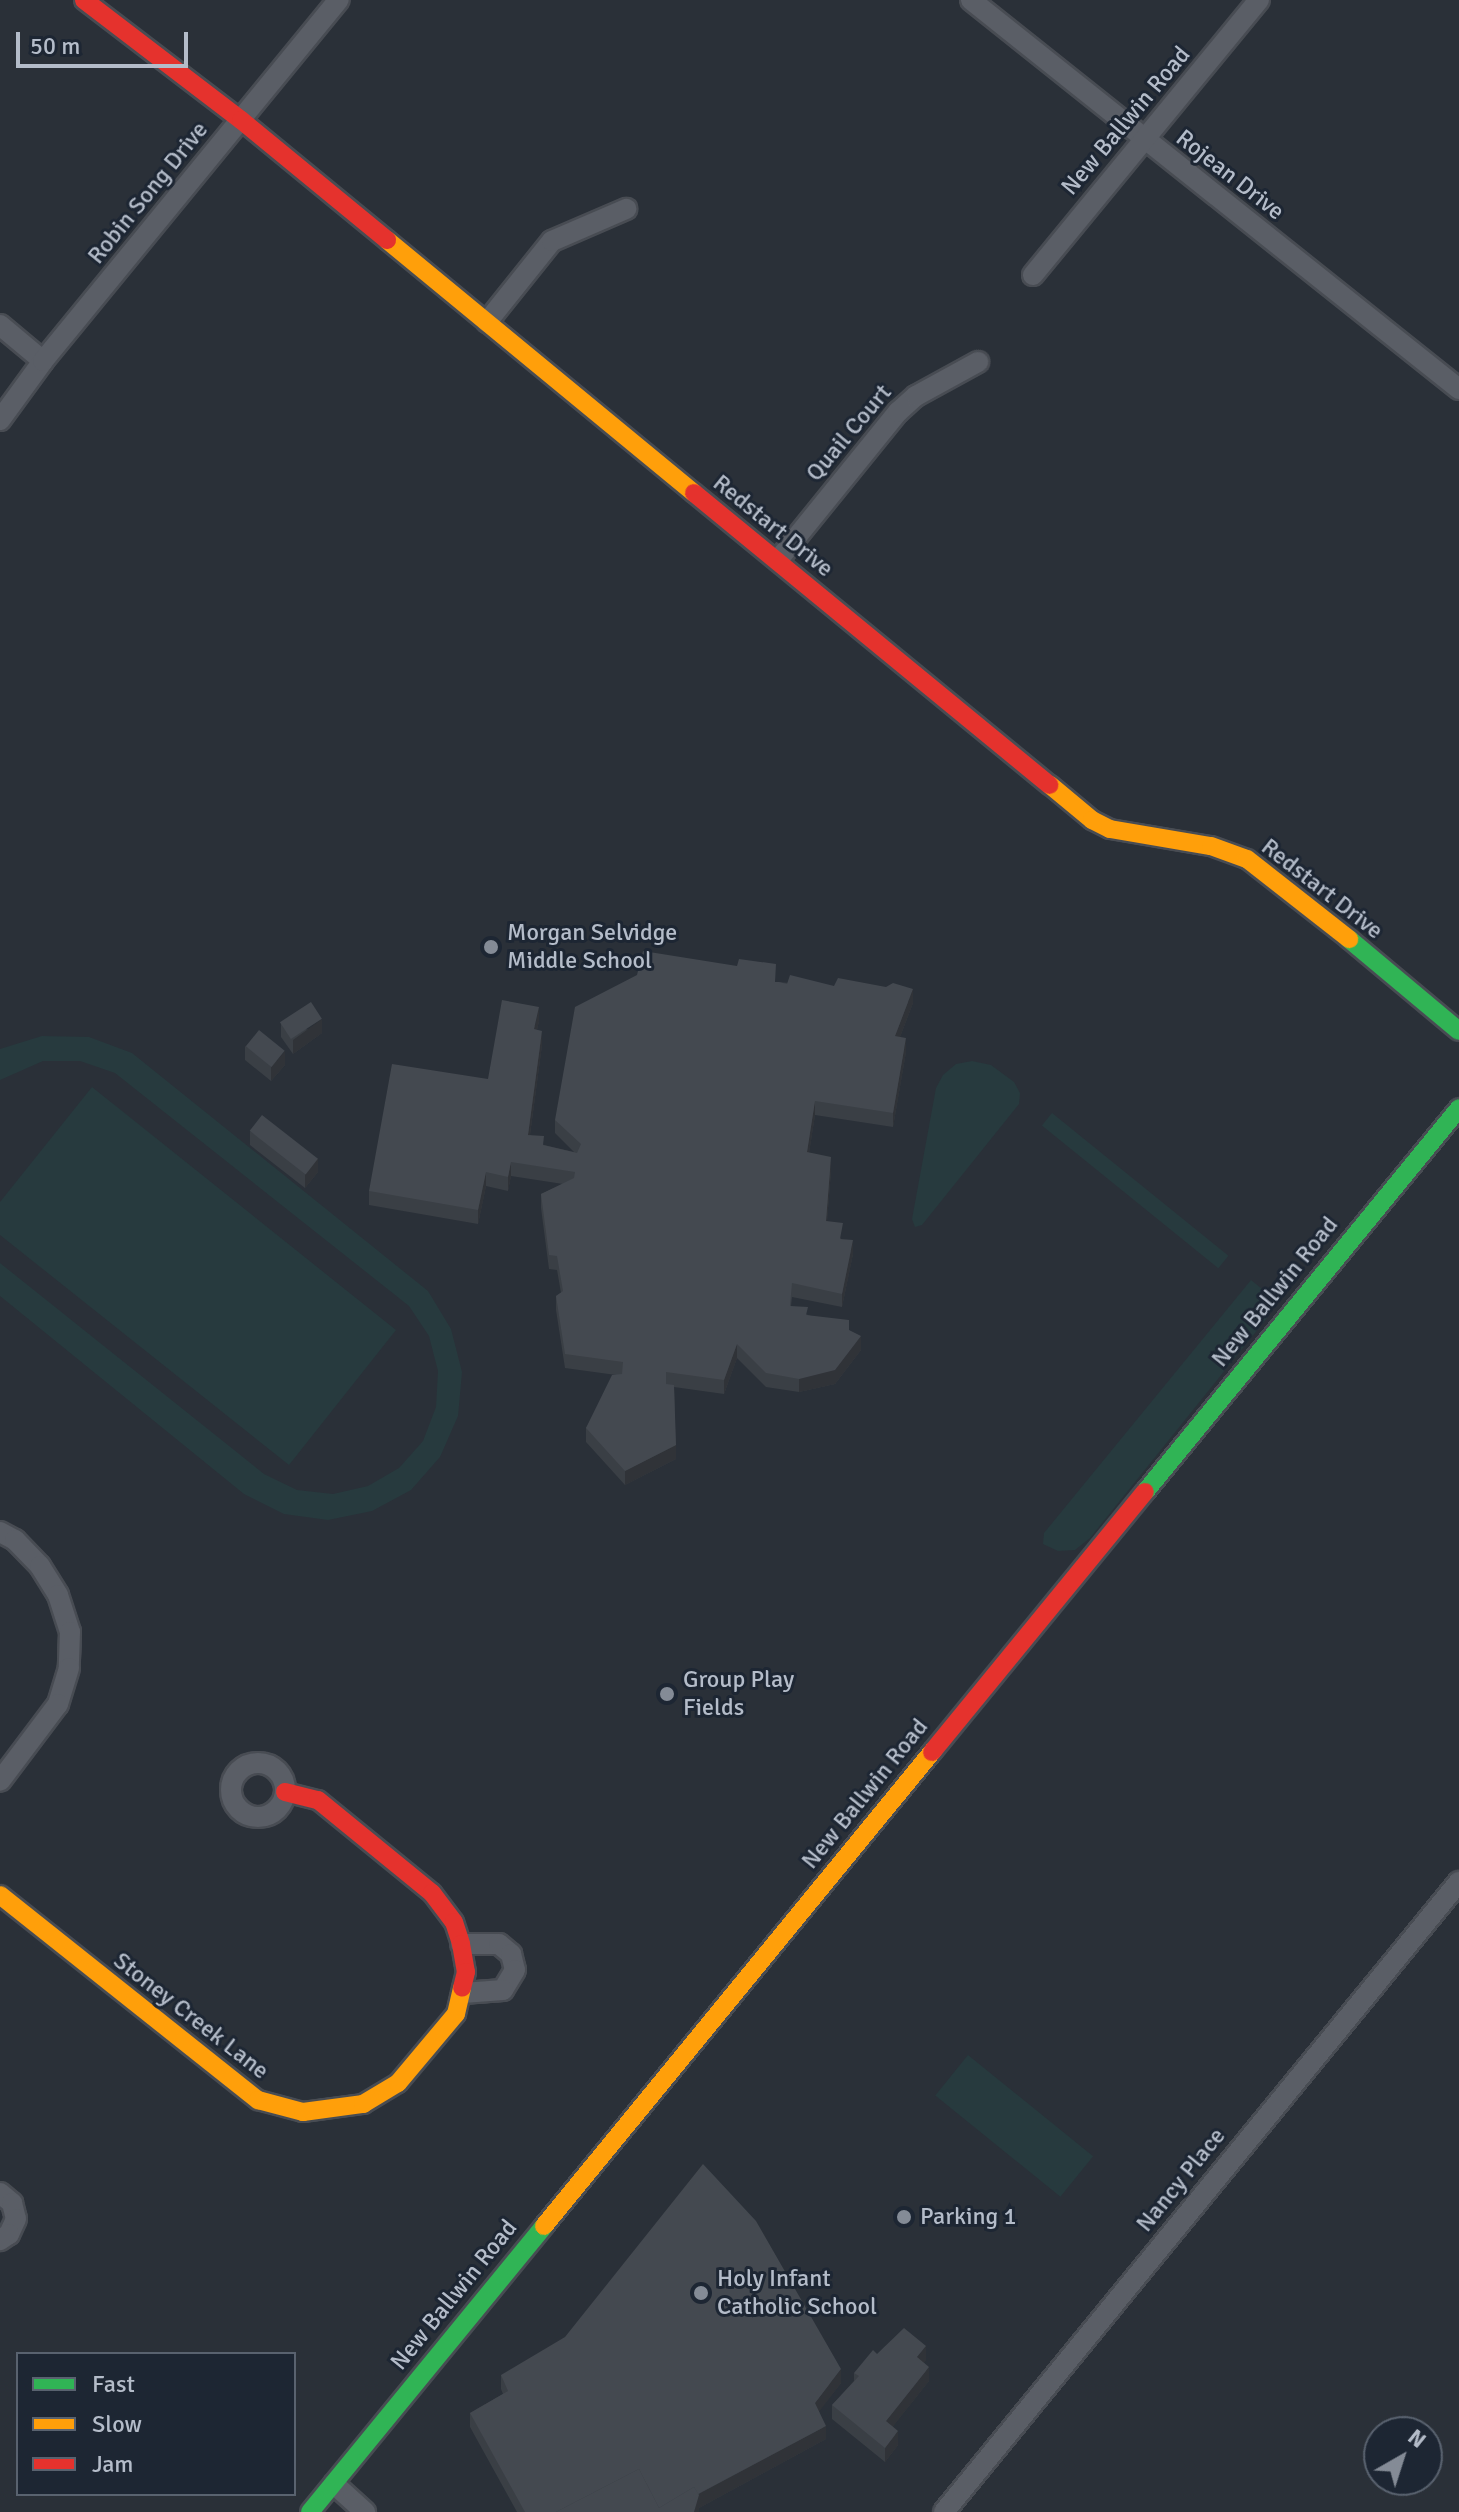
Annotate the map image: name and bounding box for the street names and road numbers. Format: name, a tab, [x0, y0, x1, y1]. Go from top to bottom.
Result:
street label: New Ballwin Road	[1056, 41, 1196, 201]
street label: Robin Song Drive	[82, 116, 214, 270]
street label: Rojean Drive	[1170, 124, 1290, 226]
street label: Quail Court	[800, 379, 898, 487]
street label: Redstart Drive	[707, 469, 839, 583]
street label: Redstart Drive	[1255, 833, 1389, 945]
street label: New Ballwin Road	[1206, 1211, 1344, 1373]
street label: New Ballwin Road	[796, 1713, 934, 1875]
street label: Stoney Creek Lane	[108, 1946, 274, 2086]
street label: Nancy Place	[1130, 2122, 1232, 2238]
street label: New Ballwin Road	[385, 2214, 523, 2376]

